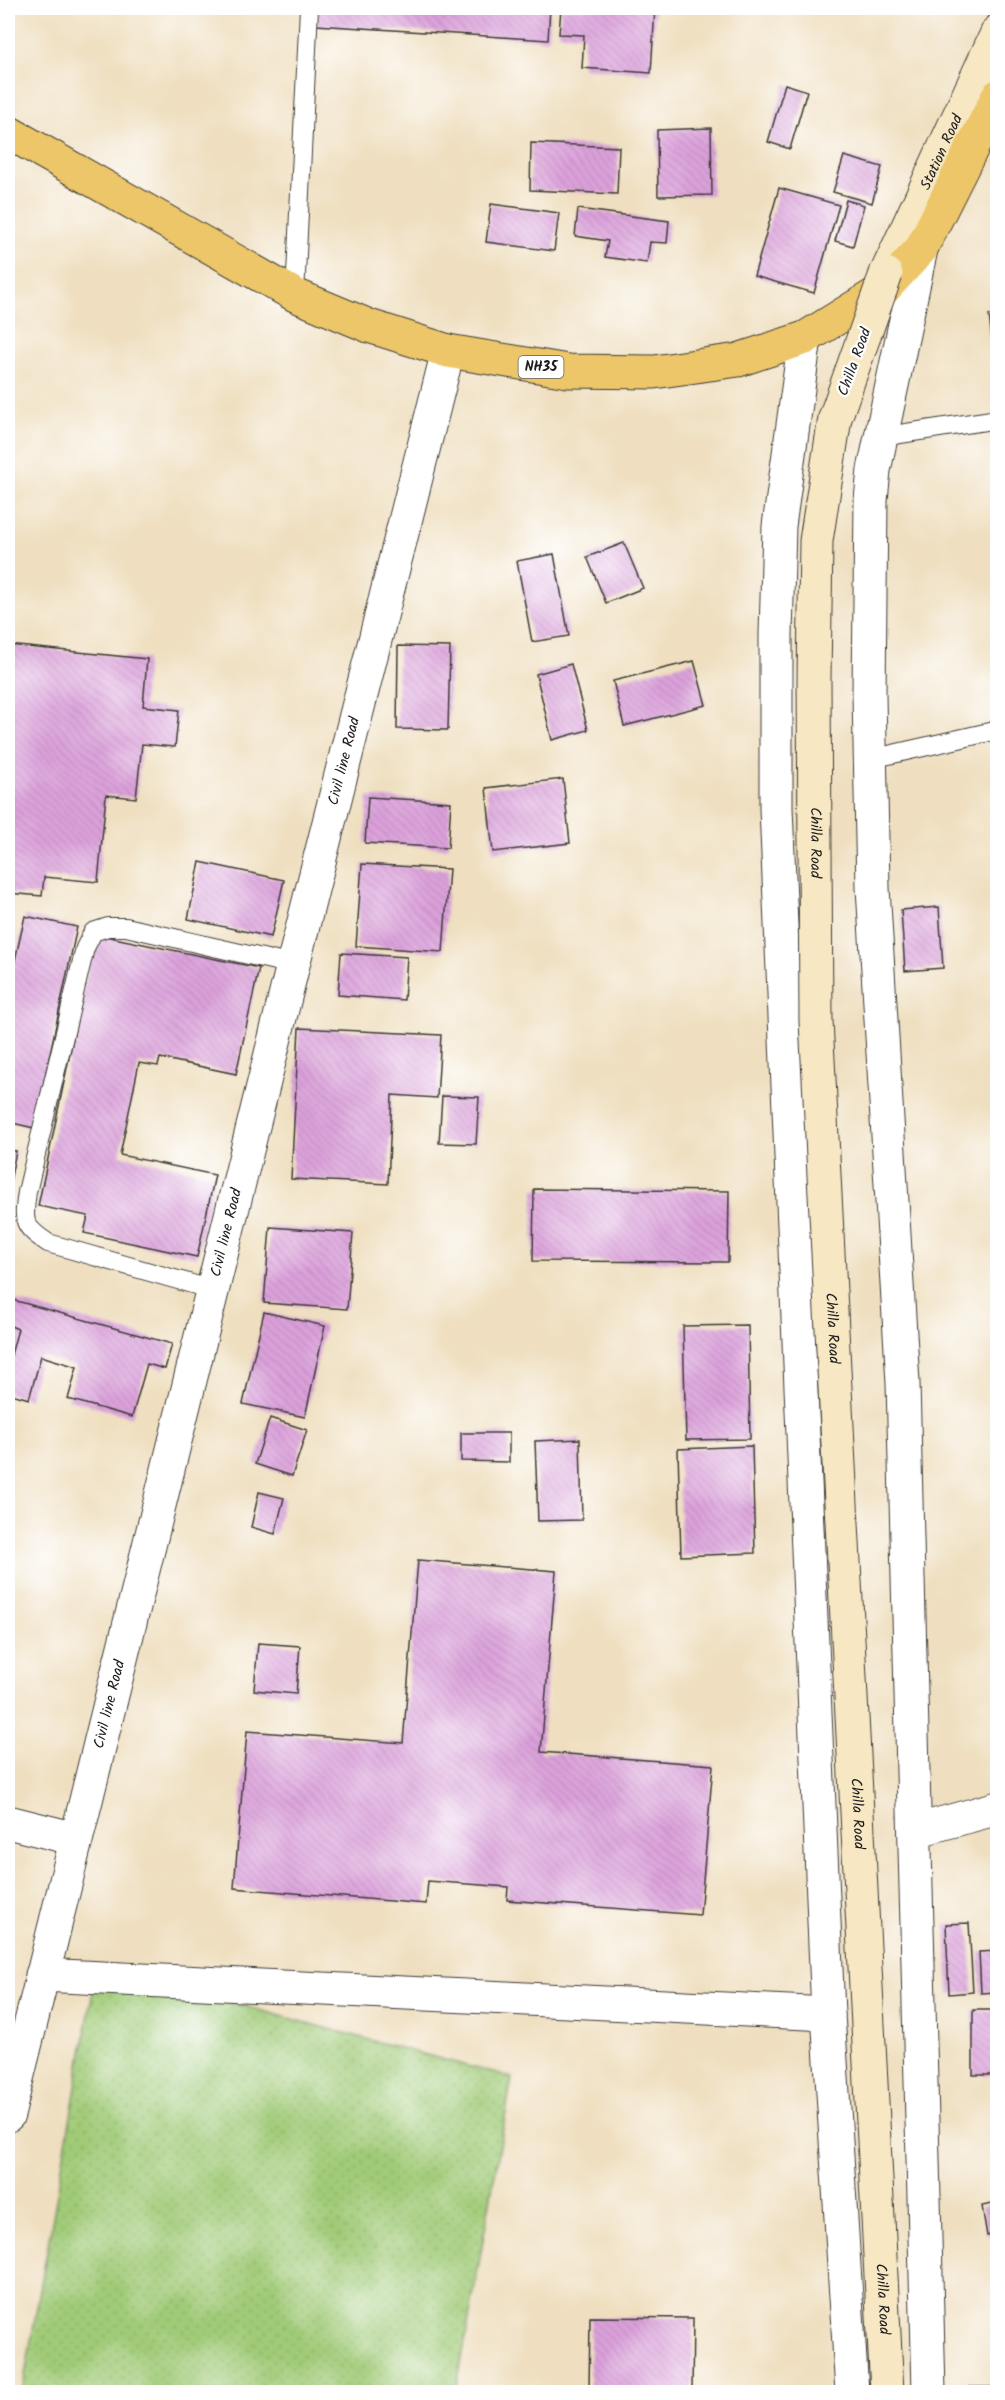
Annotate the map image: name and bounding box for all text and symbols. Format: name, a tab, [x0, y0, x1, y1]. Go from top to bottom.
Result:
street label: Station Road	[914, 110, 970, 194]
street label: Chilla Road	[832, 324, 879, 400]
road number: NH35	[518, 356, 564, 378]
street label: Civil line Road	[322, 714, 367, 808]
street label: Chilla Road	[803, 807, 827, 879]
street label: Civil line Road	[204, 1185, 249, 1279]
street label: Chilla Road	[818, 1292, 846, 1365]
street label: Civil line Road	[87, 1657, 132, 1751]
street label: Chilla Road	[843, 1778, 871, 1850]
street label: Chilla Road	[868, 2263, 896, 2336]

